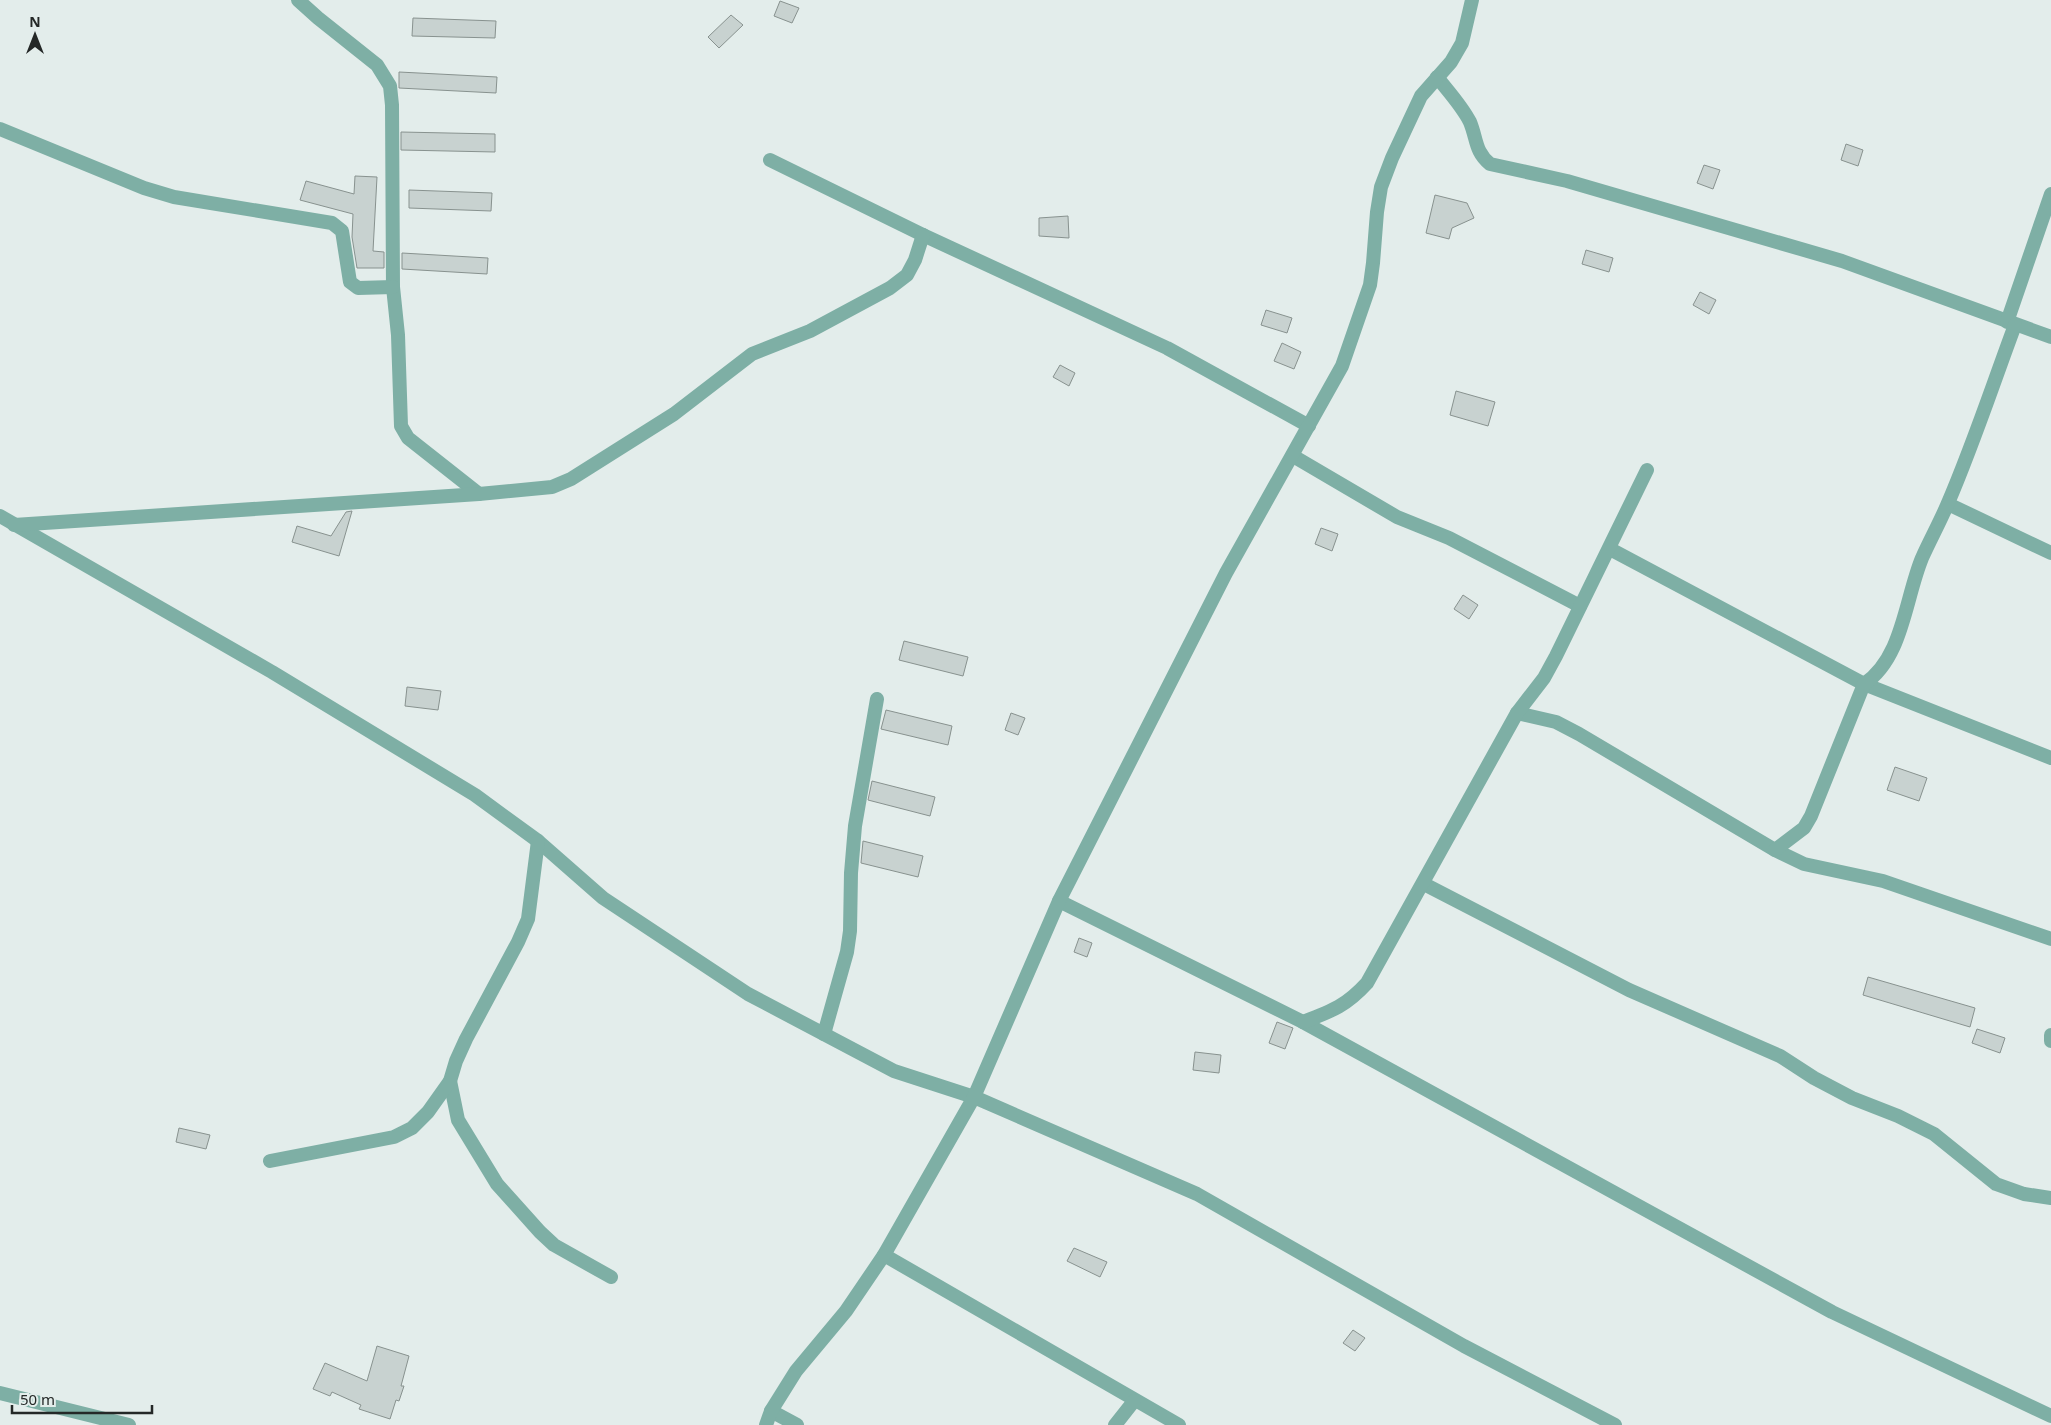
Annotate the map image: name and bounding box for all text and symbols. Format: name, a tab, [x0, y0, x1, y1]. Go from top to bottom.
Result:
north arrow	[10, 10, 60, 60]
text: N	[29, 12, 41, 31]
scale bar	[12, 1382, 152, 1414]
text: 50 m	[20, 1389, 55, 1409]

